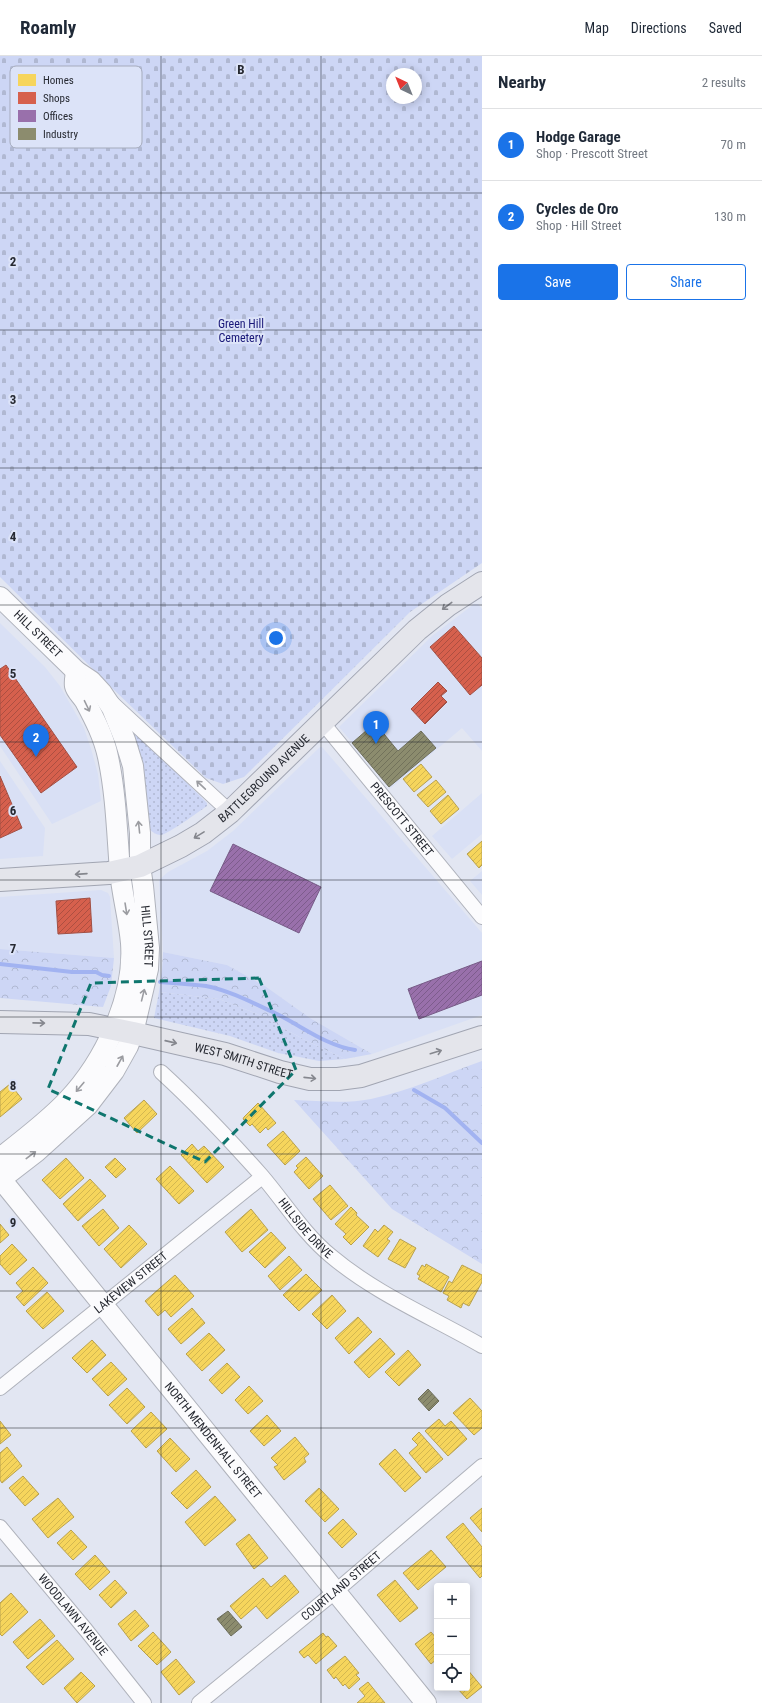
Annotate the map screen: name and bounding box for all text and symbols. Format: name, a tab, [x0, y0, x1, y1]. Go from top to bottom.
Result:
text: Roamly	[20, 16, 76, 39]
text: Map	[585, 20, 609, 36]
text: Directions	[631, 20, 687, 36]
text: Saved	[709, 20, 742, 36]
text: B	[237, 62, 245, 77]
legend	[10, 66, 142, 148]
north arrow	[386, 68, 422, 104]
text: Nearby	[498, 72, 546, 92]
text: Homes	[43, 74, 74, 87]
text: 2 results	[702, 75, 746, 90]
text: Shops	[43, 92, 70, 105]
text: Offices	[43, 110, 73, 123]
text: Industry	[43, 128, 79, 141]
text: Hodge Garage	[536, 128, 621, 146]
text: 1	[508, 137, 514, 152]
text: 70 m	[720, 137, 746, 152]
text: Shop · Prescott Street	[536, 146, 648, 161]
text: Cycles de Oro	[536, 200, 619, 218]
text: 2	[508, 209, 514, 224]
text: 130 m	[714, 209, 746, 224]
text: Shop · Hill Street	[536, 218, 622, 233]
text: 2	[10, 254, 17, 269]
button: Save	[498, 264, 618, 300]
button: Share	[626, 264, 746, 300]
park label: Green Hill Cemetery	[218, 317, 264, 345]
text: 3	[10, 392, 16, 407]
text: 4	[10, 529, 17, 544]
one-way arrow	[442, 602, 453, 610]
street label: HILL STREET	[11, 607, 65, 661]
your location	[266, 628, 286, 648]
text: 5	[10, 666, 17, 681]
one-way arrow	[84, 700, 91, 712]
pin: 1	[363, 711, 389, 744]
pin: 2	[23, 724, 49, 757]
street label: BATTLEGROUND AVENUE	[216, 732, 312, 825]
street label: PRESCOTT STREET	[368, 780, 436, 859]
one-way arrow	[196, 781, 207, 790]
text: 6	[10, 803, 17, 818]
one-way arrow	[135, 821, 143, 834]
one-way arrow	[193, 832, 205, 840]
one-way arrow	[75, 871, 88, 878]
one-way arrow	[122, 903, 130, 916]
street label: HILL STREET	[138, 905, 156, 967]
text: 7	[10, 941, 17, 956]
one-way arrow	[140, 989, 147, 1002]
one-way arrow	[32, 1019, 45, 1027]
one-way arrow	[165, 1038, 178, 1046]
street label: WEST SMITH STREET	[193, 1040, 294, 1082]
one-way arrow	[430, 1048, 442, 1056]
one-way arrow	[116, 1055, 124, 1067]
one-way arrow	[303, 1075, 316, 1082]
text: 8	[10, 1078, 16, 1093]
one-way arrow	[75, 1081, 84, 1092]
one-way arrow	[26, 1151, 37, 1159]
street label: HILLSIDE DRIVE	[275, 1195, 336, 1261]
text: 9	[10, 1215, 16, 1230]
street label: LAKEVIEW STREET	[91, 1249, 170, 1316]
street label: NORTH MENDENHALL STREET	[162, 1380, 264, 1501]
street label: COURTLAND STREET	[298, 1549, 384, 1624]
street label: WOODLAWN AVENUE	[35, 1571, 110, 1658]
map controls	[434, 1583, 470, 1691]
button: +	[434, 1583, 470, 1619]
button: −	[434, 1619, 470, 1655]
button: locate	[434, 1655, 470, 1691]

